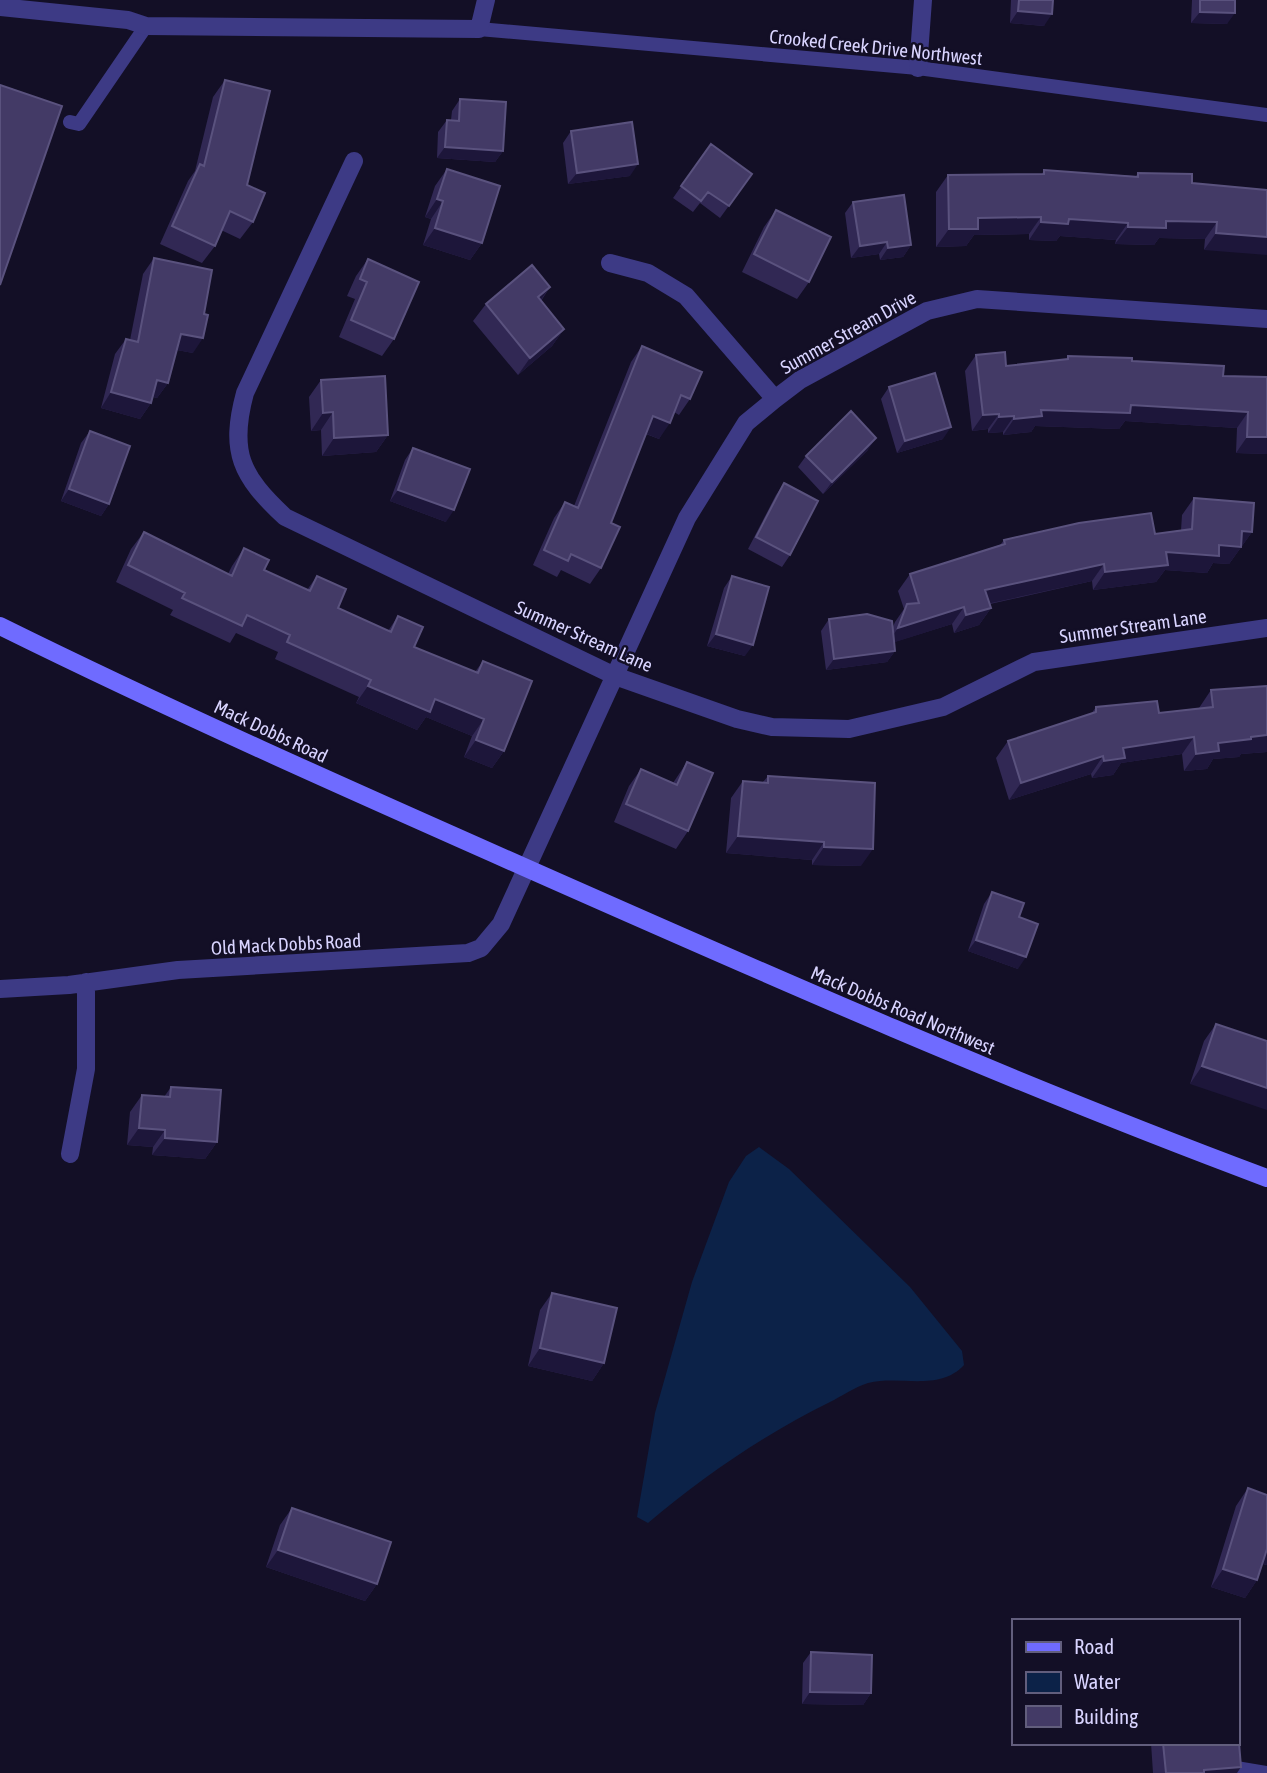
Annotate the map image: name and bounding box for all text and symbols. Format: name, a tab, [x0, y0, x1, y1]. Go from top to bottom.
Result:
street label: Crooked Creek Drive Northwest	[768, 25, 984, 69]
street label: Summer Stream Drive	[777, 286, 919, 378]
street label: Summer Stream Lane	[512, 596, 656, 676]
street label: Summer Stream Lane	[1058, 605, 1208, 647]
street label: Mack Dobbs Road	[211, 695, 331, 767]
street label: Old Mack Dobbs Road	[210, 929, 362, 959]
street label: Mack Dobbs Road Northwest	[808, 961, 998, 1059]
legend	[1012, 1619, 1239, 1745]
text: Road	[1074, 1634, 1114, 1658]
text: Water	[1074, 1669, 1121, 1693]
text: Building	[1074, 1704, 1138, 1728]

